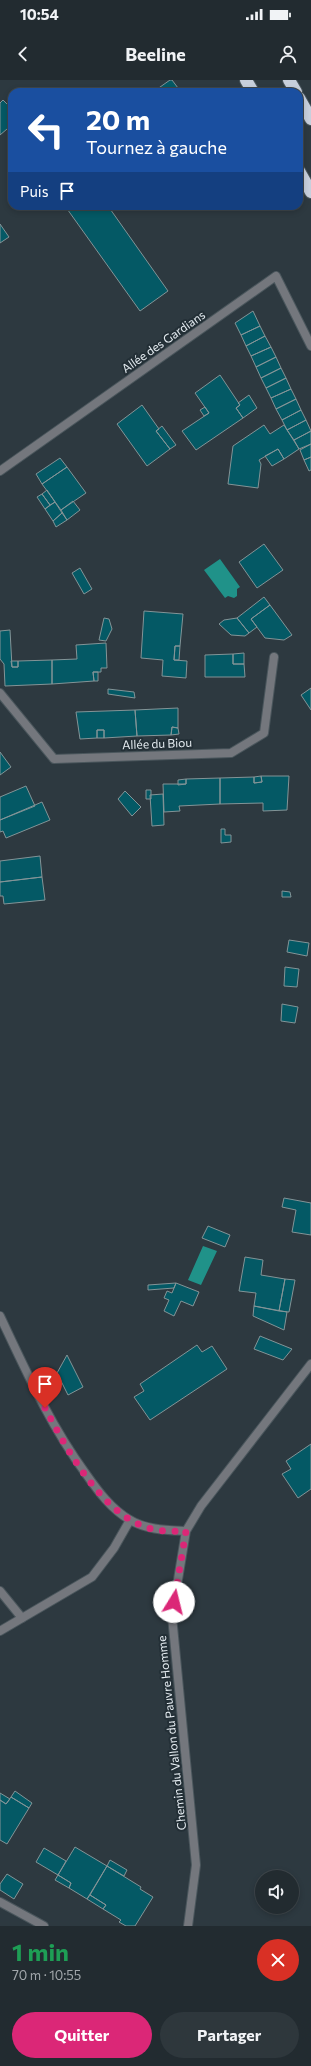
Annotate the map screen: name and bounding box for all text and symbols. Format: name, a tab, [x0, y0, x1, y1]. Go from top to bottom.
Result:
text: 10:54	[20, 5, 59, 23]
icon: back	[12, 43, 34, 65]
text: Beeline	[125, 43, 186, 65]
icon: person	[277, 43, 299, 65]
text: 20 m	[86, 102, 150, 136]
icon: left	[20, 104, 72, 156]
text: Tournez à gauche	[86, 136, 227, 158]
icon: arrive	[56, 180, 78, 202]
text: Puis	[20, 182, 48, 200]
street label: Allée des Gardians	[119, 307, 207, 375]
street label: Allée du Biou	[122, 735, 192, 751]
pin	[28, 1367, 62, 1408]
icon: arrive	[34, 1373, 56, 1395]
position arrow	[153, 1581, 195, 1623]
street label: Chemin du Vallon du Pauvre Homme	[154, 1635, 188, 1831]
map controls	[255, 1870, 299, 1914]
button: sound	[255, 1870, 299, 1914]
text: 1 min	[12, 1937, 69, 1966]
button: close	[257, 1939, 299, 1981]
text: 70 m · 10:55	[12, 1967, 81, 1983]
button: Quitter	[12, 2012, 152, 2058]
button: Partager	[160, 2012, 299, 2058]

